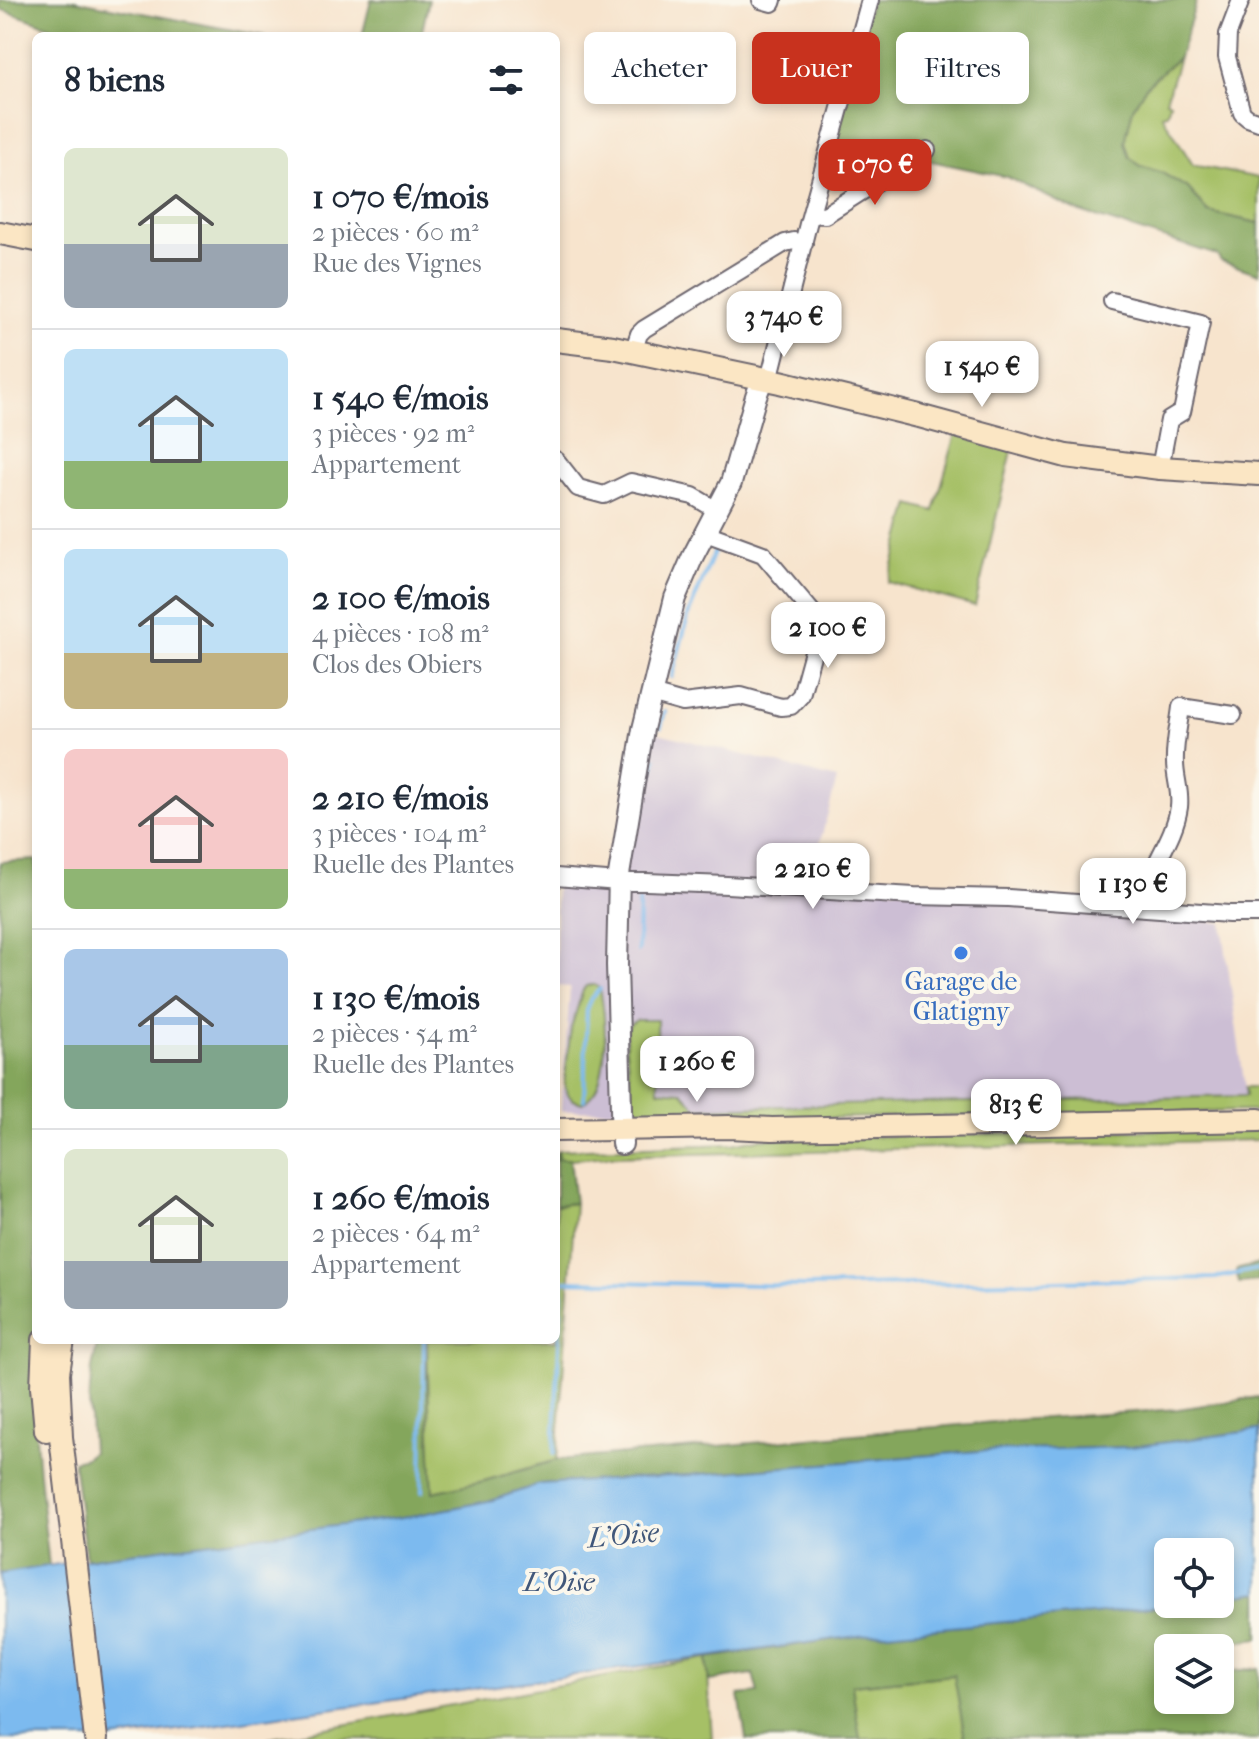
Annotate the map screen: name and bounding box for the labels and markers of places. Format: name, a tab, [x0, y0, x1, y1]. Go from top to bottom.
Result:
pin: 1 070 €	[801, 139, 949, 207]
pin: 3 740 €	[710, 291, 858, 359]
pin: 1 540 €	[908, 341, 1056, 409]
pin: 2 100 €	[754, 602, 902, 670]
pin: 2 210 €	[739, 843, 887, 911]
pin: 1 130 €	[1059, 858, 1207, 926]
marker: Garage de Glatigny	[952, 944, 970, 962]
place label: Garage de Glatigny	[905, 966, 1018, 1027]
pin: 1 260 €	[623, 1036, 771, 1104]
pin: 813 €	[960, 1079, 1072, 1147]

